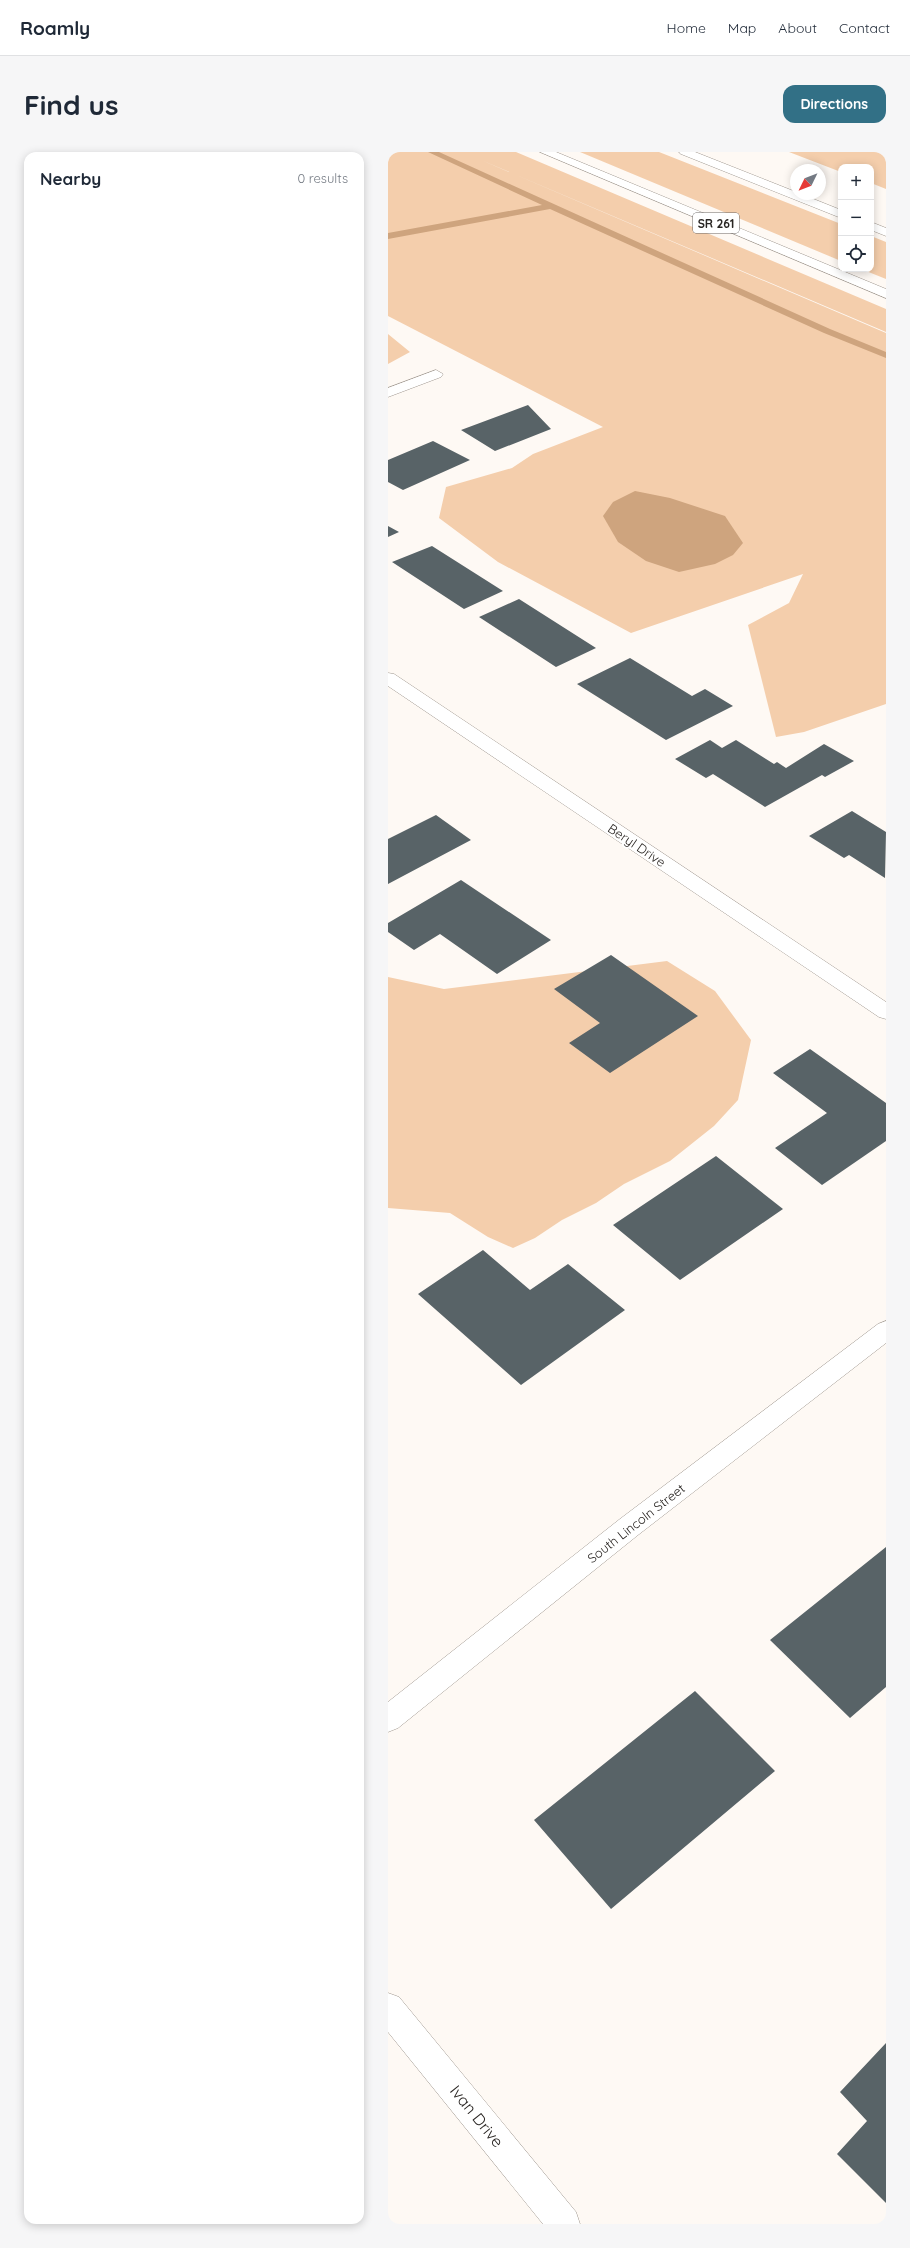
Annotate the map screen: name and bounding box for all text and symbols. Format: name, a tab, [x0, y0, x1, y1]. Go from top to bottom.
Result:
text: Roamly	[20, 16, 90, 40]
text: Home	[667, 19, 706, 37]
text: Map	[728, 19, 756, 37]
text: About	[778, 19, 817, 37]
text: Contact	[839, 19, 890, 37]
button: Directions	[783, 85, 886, 123]
text: Find us	[24, 87, 118, 122]
north arrow	[790, 164, 826, 200]
map controls	[838, 164, 874, 272]
button: +	[838, 164, 874, 200]
text: Nearby	[40, 168, 101, 189]
text: 0 results	[297, 170, 348, 186]
button: −	[838, 200, 874, 236]
road number: SR 261	[693, 213, 739, 233]
button: locate	[838, 236, 874, 272]
street label: Beryl Drive	[605, 820, 669, 870]
street label: South Lincoln Street	[584, 1480, 688, 1566]
street label: Ivan Drive	[446, 2081, 508, 2151]

